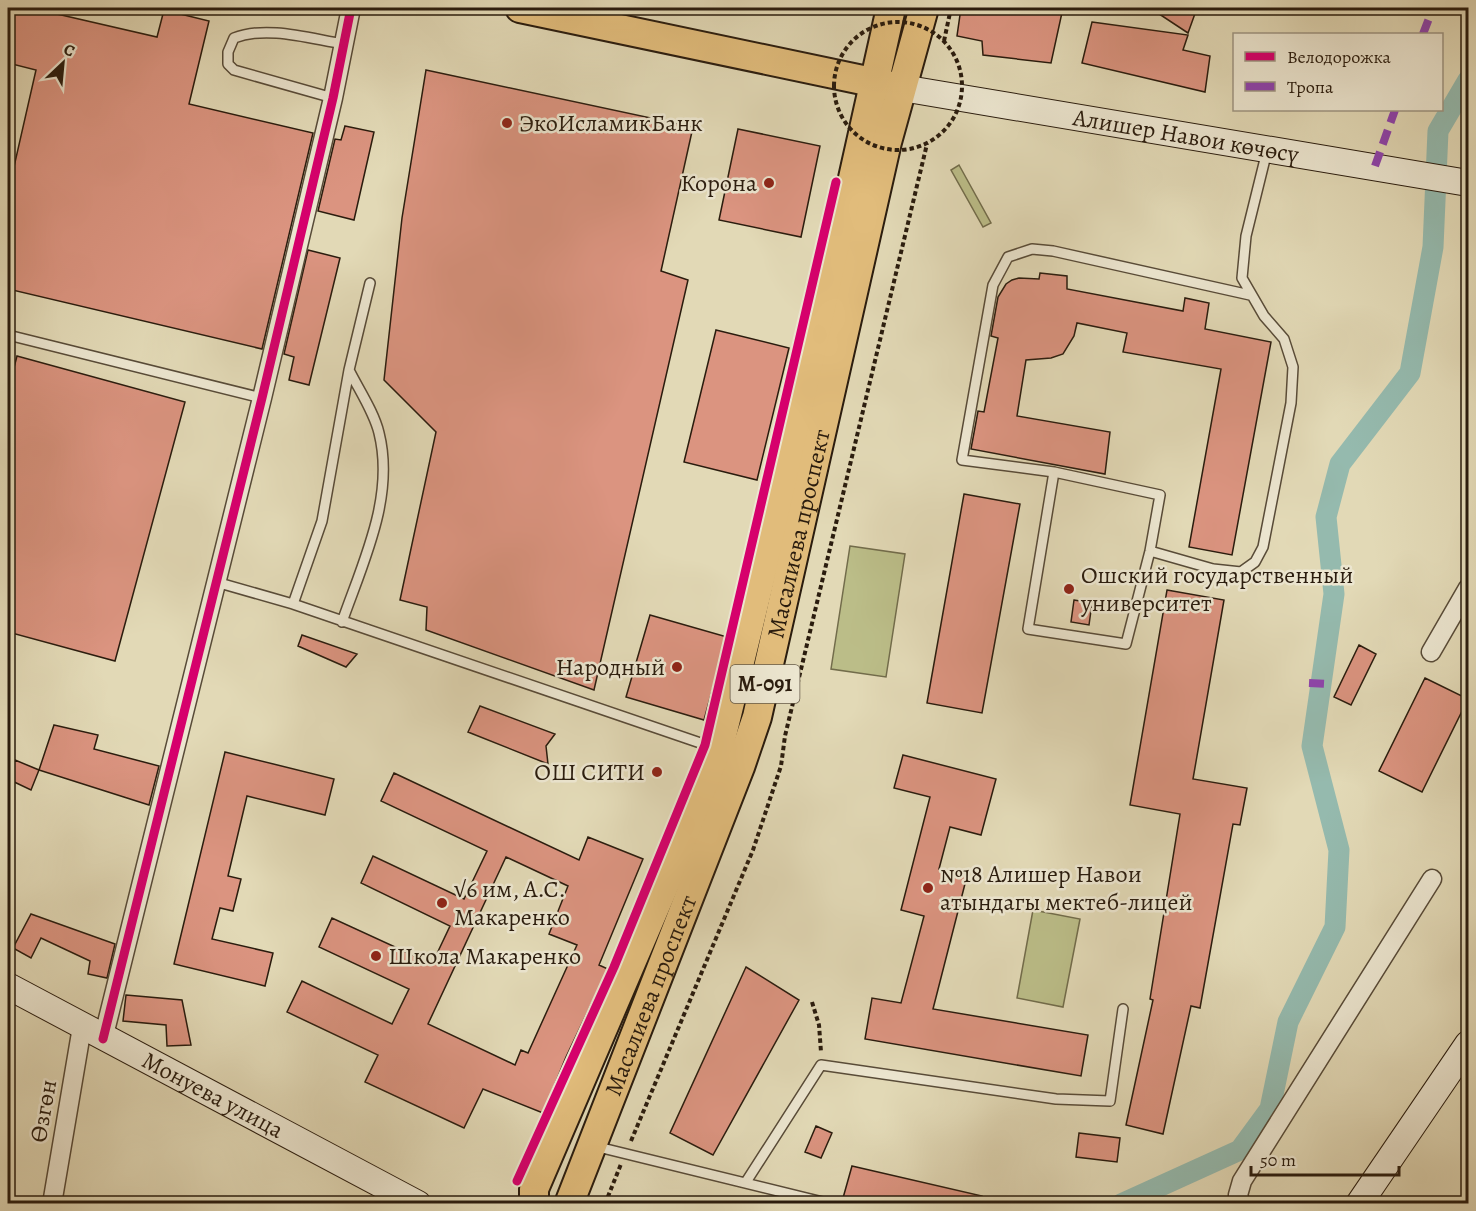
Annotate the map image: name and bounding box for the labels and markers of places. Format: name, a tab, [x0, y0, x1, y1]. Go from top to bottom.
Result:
place label: ЭкоИсламикБанк	[519, 107, 703, 139]
marker: ЭкоИсламикБанк	[500, 116, 514, 130]
place label: Корона	[680, 167, 757, 199]
marker: Корона	[762, 176, 776, 190]
place label: Ошский государственный университет	[1080, 559, 1353, 619]
marker: Ошский государственный университет	[1062, 582, 1076, 596]
place label: Народный	[556, 651, 665, 683]
marker: Народный	[670, 660, 684, 674]
place label: ОШ СИТИ	[534, 756, 645, 788]
marker: ОШ СИТИ	[650, 765, 664, 779]
place label: №18 Алишер Навои атындагы мектеб-лицей	[940, 858, 1192, 918]
place label: √6 им, А.С. Макаренко	[454, 873, 570, 933]
marker: №18 Алишер Навои атындагы мектеб-лицей	[921, 881, 935, 895]
marker: √6 им, А.С. Макаренко	[435, 896, 449, 910]
place label: Школа Макаренко	[388, 940, 581, 972]
marker: Школа Макаренко	[369, 949, 383, 963]

